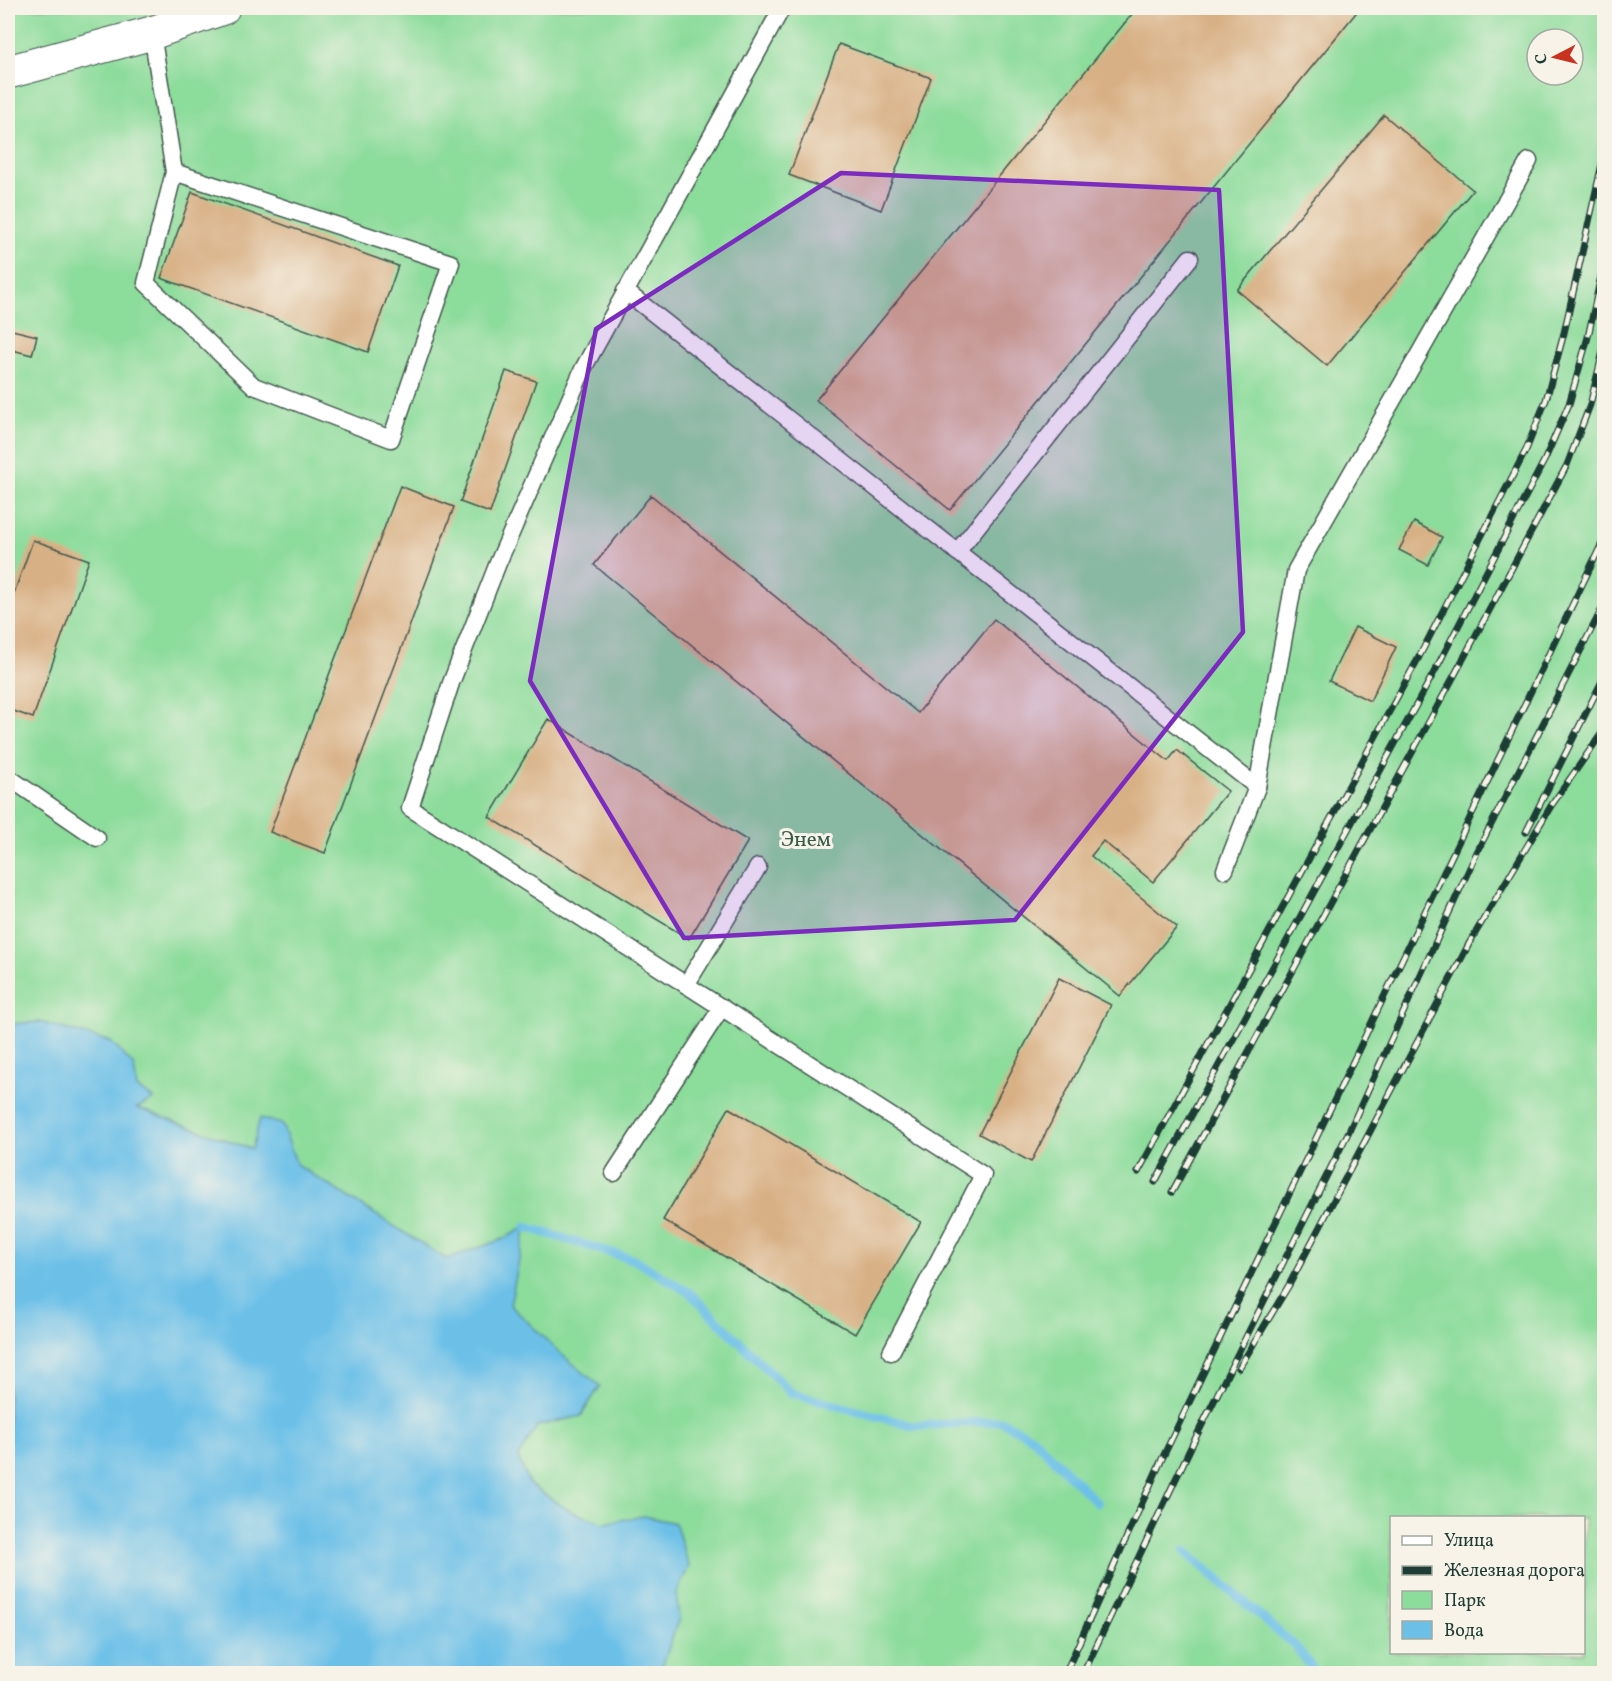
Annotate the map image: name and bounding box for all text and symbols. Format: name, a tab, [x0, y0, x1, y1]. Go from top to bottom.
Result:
north arrow	[1525, 27, 1585, 87]
text: С	[1531, 52, 1554, 65]
park label: Энем	[781, 826, 831, 855]
legend	[1390, 1516, 1585, 1654]
text: Улица	[1444, 1529, 1494, 1554]
text: Железная дорога	[1444, 1559, 1585, 1584]
text: Парк	[1444, 1589, 1486, 1614]
text: Вода	[1444, 1619, 1484, 1644]

